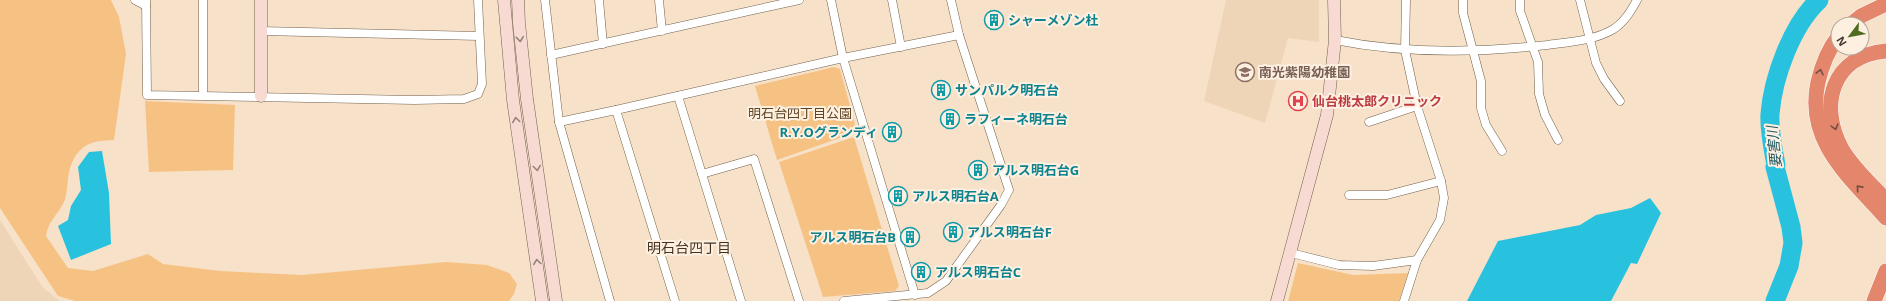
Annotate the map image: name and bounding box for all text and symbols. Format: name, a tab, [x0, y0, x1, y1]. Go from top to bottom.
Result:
building icon: シャーメゾン杜	[983, 9, 1005, 31]
place label: シャーメゾン杜	[1008, 11, 1098, 29]
north arrow	[1830, 16, 1870, 56]
text: N	[1832, 34, 1850, 49]
one-way arrow	[516, 36, 525, 42]
school or university icon: 南光紫陽幼稚園	[1234, 61, 1256, 83]
place label: 南光紫陽幼稚園	[1259, 63, 1350, 81]
one-way arrow	[1816, 69, 1824, 75]
building icon: サンパルク明石台	[930, 79, 952, 101]
place label: サンパルク明石台	[955, 81, 1059, 99]
hospital icon: 仙台桃太郎クリニック	[1287, 90, 1309, 112]
place label: 仙台桃太郎クリニック	[1312, 92, 1442, 110]
park label: 明石台四丁目公園	[748, 104, 852, 122]
building icon: ラフィーネ明石台	[939, 108, 961, 130]
place label: ラフィーネ明石台	[964, 110, 1068, 128]
one-way arrow	[512, 117, 521, 123]
building icon: R.Y.Oグランディ	[881, 121, 903, 143]
place label: R.Y.Oグランディ	[779, 123, 878, 141]
water label: 要害川	[1762, 123, 1785, 169]
one-way arrow	[1830, 124, 1839, 131]
building icon: アルス明石台G	[967, 159, 989, 181]
place label: アルス明石台G	[992, 161, 1079, 179]
one-way arrow	[532, 165, 541, 171]
building icon: アルス明石台A	[887, 185, 909, 207]
one-way arrow	[1857, 186, 1864, 193]
place label: アルス明石台A	[912, 187, 999, 205]
building icon: アルス明石台F	[942, 221, 964, 243]
place label: アルス明石台F	[967, 223, 1052, 241]
building icon: アルス明石台B	[899, 226, 921, 248]
place label: アルス明石台B	[809, 228, 896, 246]
district label: 明石台四丁目	[647, 238, 731, 257]
one-way arrow	[533, 259, 542, 265]
building icon: アルス明石台C	[910, 261, 932, 283]
place label: アルス明石台C	[935, 263, 1021, 281]

